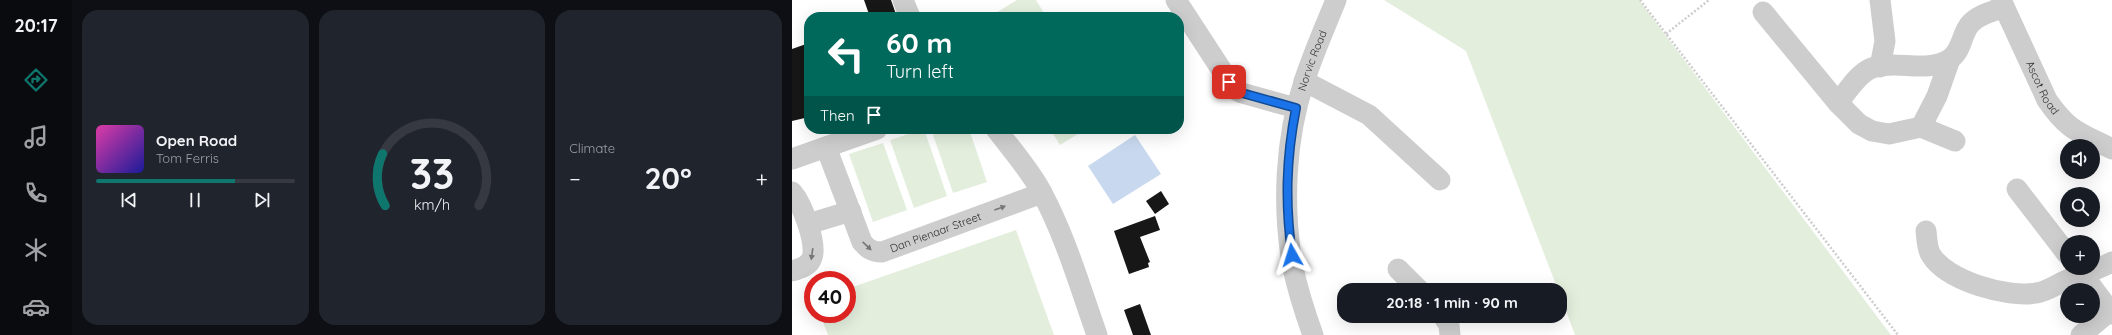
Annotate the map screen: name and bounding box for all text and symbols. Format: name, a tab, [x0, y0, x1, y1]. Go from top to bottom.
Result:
text: 20:17	[14, 14, 58, 37]
text: 60 m	[886, 25, 952, 60]
icon: left	[820, 28, 872, 80]
street label: Norvic Road	[1295, 28, 1330, 93]
street label: Ascot Road	[2023, 59, 2062, 117]
text: Turn left	[886, 60, 954, 83]
pin	[1212, 65, 1246, 99]
icon: directions	[22, 66, 50, 94]
icon: arrive	[1218, 71, 1240, 93]
icon: arrive	[863, 104, 885, 126]
text: Then	[820, 106, 855, 125]
icon: music	[22, 123, 50, 151]
text: Open Road	[156, 131, 237, 150]
map controls	[2060, 139, 2100, 323]
button: sound	[2060, 139, 2100, 179]
text: Climate	[569, 140, 615, 156]
text: 33	[410, 146, 454, 198]
text: Tom Ferris	[156, 150, 219, 166]
text: 20°	[645, 159, 692, 197]
text: −	[569, 165, 581, 193]
text: +	[756, 165, 768, 193]
icon: phone	[22, 179, 50, 207]
button: search	[2060, 187, 2100, 227]
icon: previous	[118, 189, 140, 211]
icon: pause	[184, 189, 206, 211]
icon: next	[251, 189, 273, 211]
text: km/h	[414, 195, 450, 213]
one-way arrow	[995, 204, 1007, 210]
street label: Dan Pienaar Street	[888, 209, 983, 255]
position arrow	[1271, 234, 1313, 276]
button: +	[2060, 235, 2100, 275]
icon: climate	[22, 236, 50, 264]
one-way arrow	[862, 241, 872, 251]
one-way arrow	[809, 248, 815, 260]
speed limit sign: 40	[804, 271, 856, 323]
button: −	[2060, 283, 2100, 323]
icon: car	[22, 293, 50, 321]
text: 20:18 · 1 min · 90 m	[1386, 293, 1518, 312]

